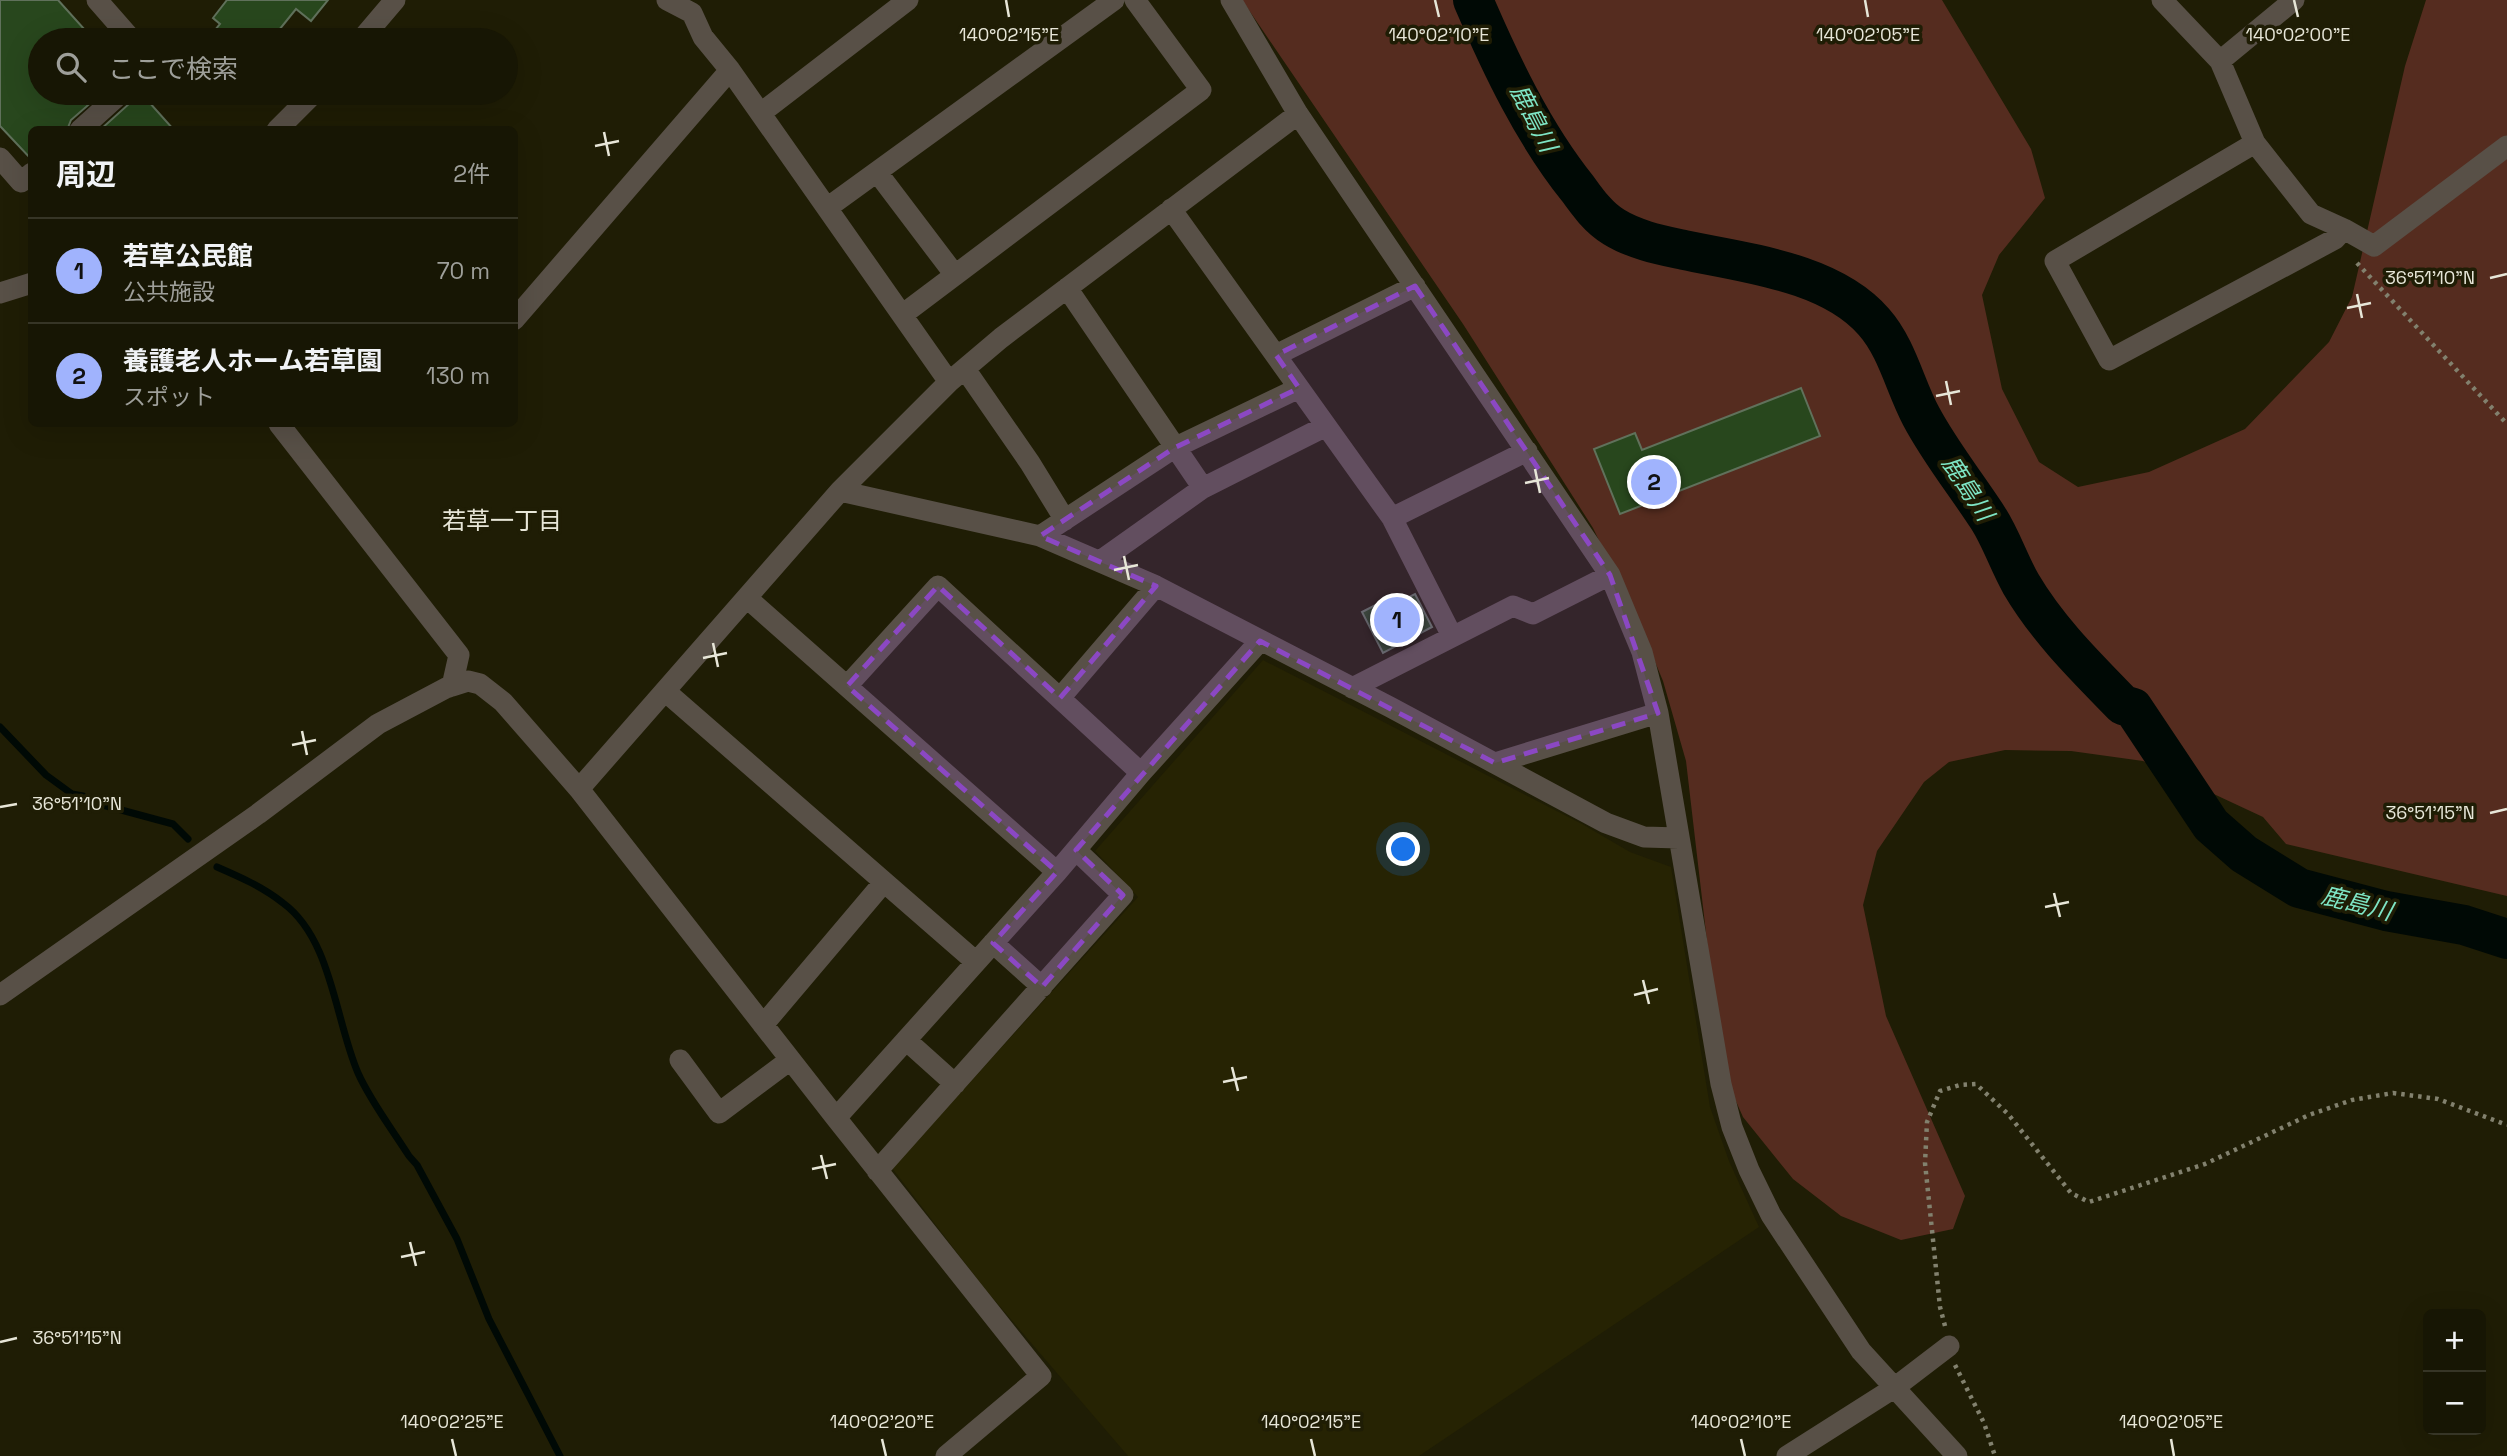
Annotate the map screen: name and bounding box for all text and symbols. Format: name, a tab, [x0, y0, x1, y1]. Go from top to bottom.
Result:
text: 140°02'15"E	[959, 23, 1059, 46]
text: 140°02'10"E	[1389, 23, 1489, 46]
text: 140°02'05"E	[1816, 23, 1920, 46]
text: 140°02'00"E	[2246, 23, 2350, 46]
search box	[28, 28, 518, 105]
icon: search	[52, 48, 90, 86]
text: ここで検索	[108, 52, 238, 86]
water label: 鹿島川	[1504, 79, 1566, 160]
text: 周辺	[56, 155, 116, 194]
text: 2件	[453, 159, 490, 189]
text: 若草公民館	[123, 239, 253, 273]
text: 1	[74, 256, 84, 286]
text: 70 m	[437, 256, 490, 286]
text: 36°51'10"N	[2385, 266, 2475, 289]
text: 公共施設	[123, 277, 215, 307]
text: 養護老人ホーム若草園	[123, 344, 382, 378]
text: 2	[72, 361, 86, 391]
text: 130 m	[426, 361, 490, 391]
text: スポット	[123, 382, 215, 412]
water label: 鹿島川	[1935, 449, 2002, 529]
pin: 2	[1631, 456, 1677, 508]
district label: 若草一丁目	[442, 505, 562, 536]
pin: 1	[1374, 594, 1420, 646]
text: 36°51'10"N	[32, 792, 122, 815]
text: 36°51'15"N	[2385, 801, 2475, 824]
your location	[1386, 832, 1420, 866]
water label: 鹿島川	[2318, 879, 2399, 927]
map controls	[2423, 1309, 2486, 1435]
button: +	[2423, 1309, 2486, 1372]
text: 36°51'15"N	[32, 1326, 122, 1349]
button: −	[2423, 1372, 2486, 1435]
text: 140°02'25"E	[400, 1410, 504, 1433]
text: 140°02'20"E	[830, 1410, 934, 1433]
text: 140°02'15"E	[1261, 1410, 1361, 1433]
text: 140°02'10"E	[1691, 1410, 1791, 1433]
text: 140°02'05"E	[2119, 1410, 2223, 1433]

